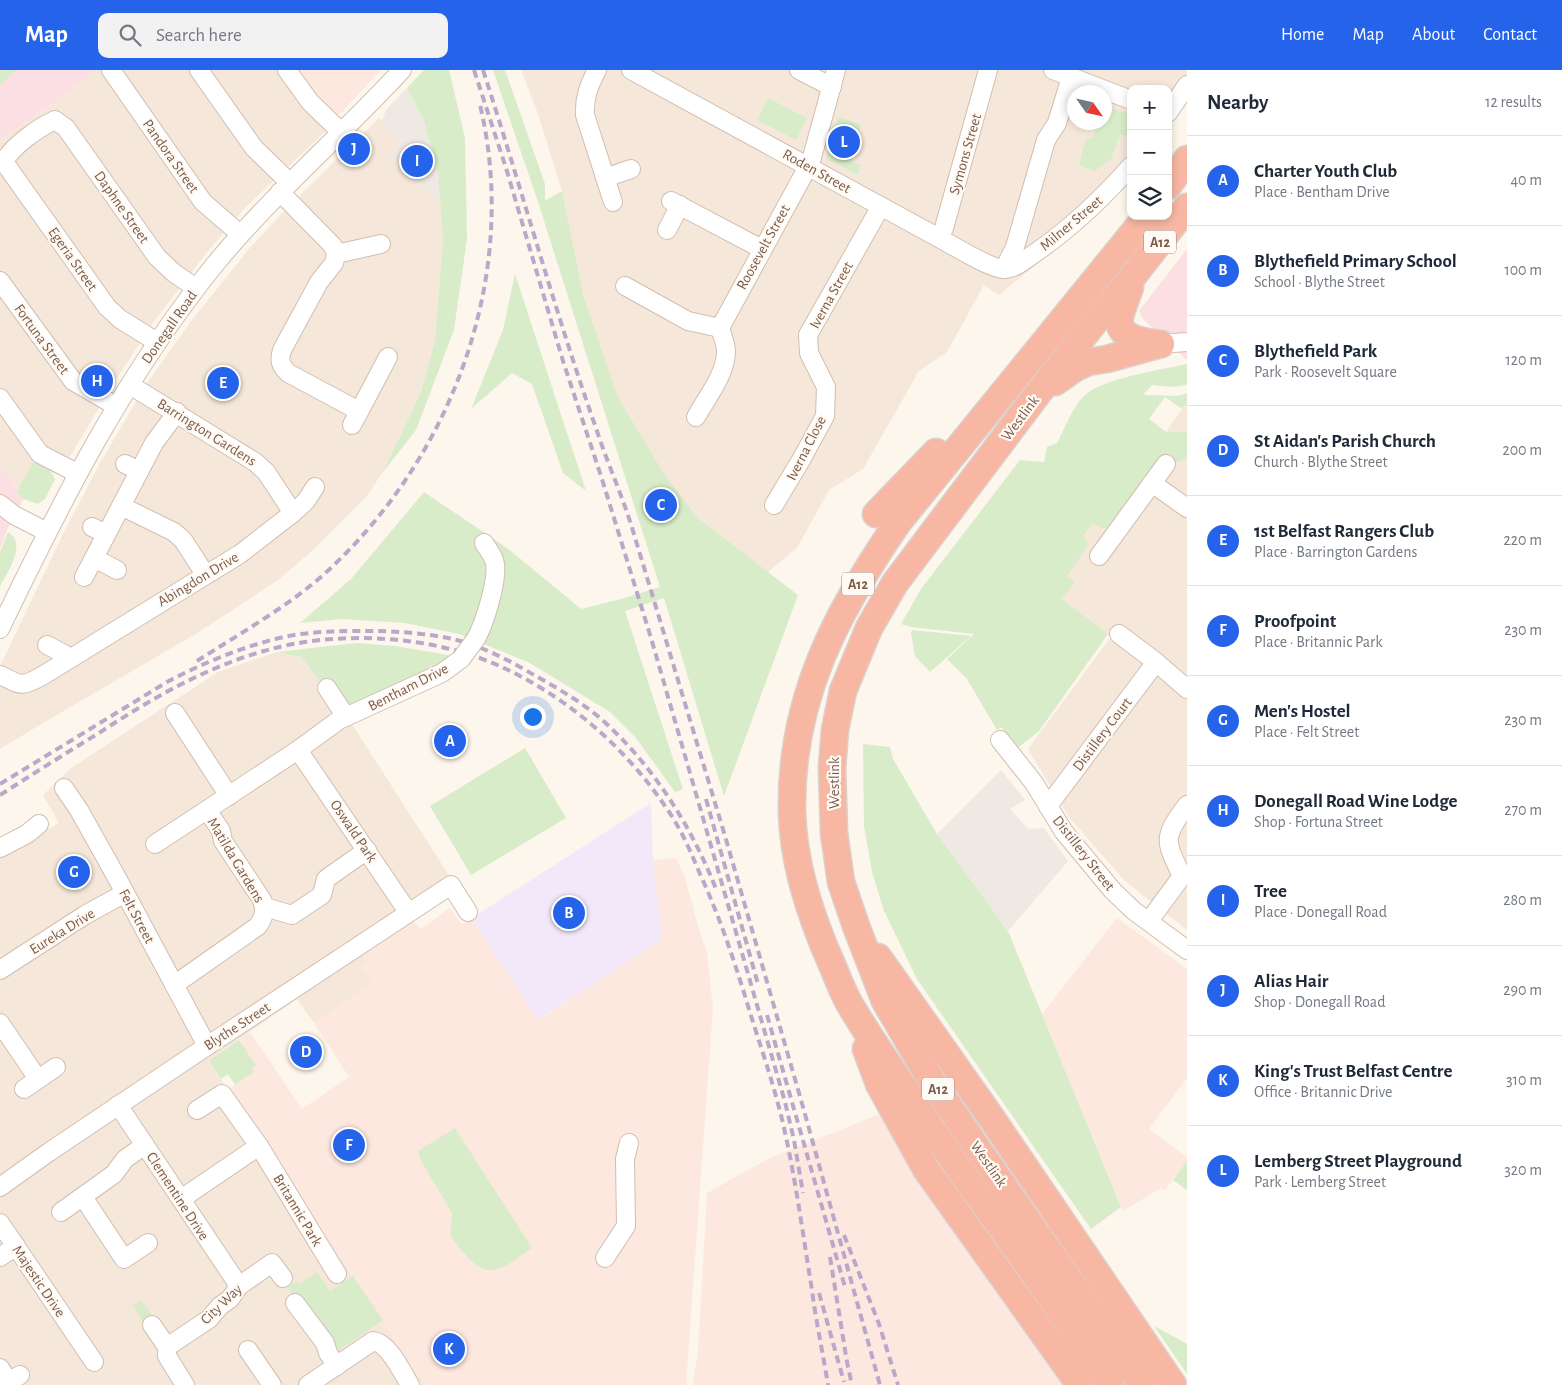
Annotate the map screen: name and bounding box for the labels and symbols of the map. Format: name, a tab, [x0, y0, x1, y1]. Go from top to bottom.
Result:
north arrow	[1067, 85, 1112, 130]
street label: Symons Street	[947, 112, 984, 196]
street label: Pandora Street	[140, 117, 202, 196]
pin: L	[828, 123, 860, 161]
pin: J	[338, 130, 370, 168]
pin: I	[401, 142, 433, 180]
street label: Roden Street	[780, 147, 854, 196]
street label: Daphne Street	[91, 168, 152, 246]
street label: Milner Street	[1037, 193, 1106, 254]
street label: Roosevelt Street	[734, 202, 793, 292]
street label: Egeria Street	[45, 225, 100, 294]
road number: A12	[1144, 230, 1176, 253]
street label: Iverna Street	[807, 259, 856, 331]
street label: Donegall Road	[139, 288, 200, 366]
street label: Fortuna Street	[11, 301, 72, 377]
pin: H	[81, 362, 113, 400]
pin: E	[207, 364, 239, 402]
street label: Westlink	[999, 393, 1042, 444]
street label: Barrington Gardens	[155, 396, 259, 469]
street label: Iverna Close	[784, 414, 829, 483]
pin: C	[645, 486, 677, 524]
street label: Abingdon Drive	[155, 549, 241, 609]
road number: A12	[842, 572, 874, 596]
street label: Bentham Drive	[366, 661, 451, 714]
street label: Distillery Court	[1070, 695, 1135, 774]
your location	[520, 704, 546, 730]
pin: A	[434, 722, 466, 760]
street label: Westlink	[827, 757, 842, 809]
street label: Oswald Park	[327, 797, 380, 865]
street label: Distillery Street	[1050, 813, 1118, 894]
street label: Matilda Gardens	[204, 815, 267, 905]
pin: G	[58, 853, 90, 891]
street label: Felt Street	[116, 887, 157, 946]
pin: B	[553, 894, 585, 932]
street label: Eureka Drive	[27, 906, 97, 957]
street label: Blythe Street	[202, 999, 273, 1053]
pin: D	[290, 1033, 322, 1071]
road number: A12	[922, 1078, 954, 1100]
pin: F	[333, 1126, 365, 1164]
street label: Westlink	[968, 1139, 1010, 1190]
street label: Clementine Drive	[144, 1149, 212, 1243]
street label: Britannic Park	[270, 1172, 325, 1249]
street label: Majestic Drive	[9, 1243, 68, 1320]
street label: City Way	[198, 1281, 245, 1327]
pin: K	[433, 1330, 465, 1368]

